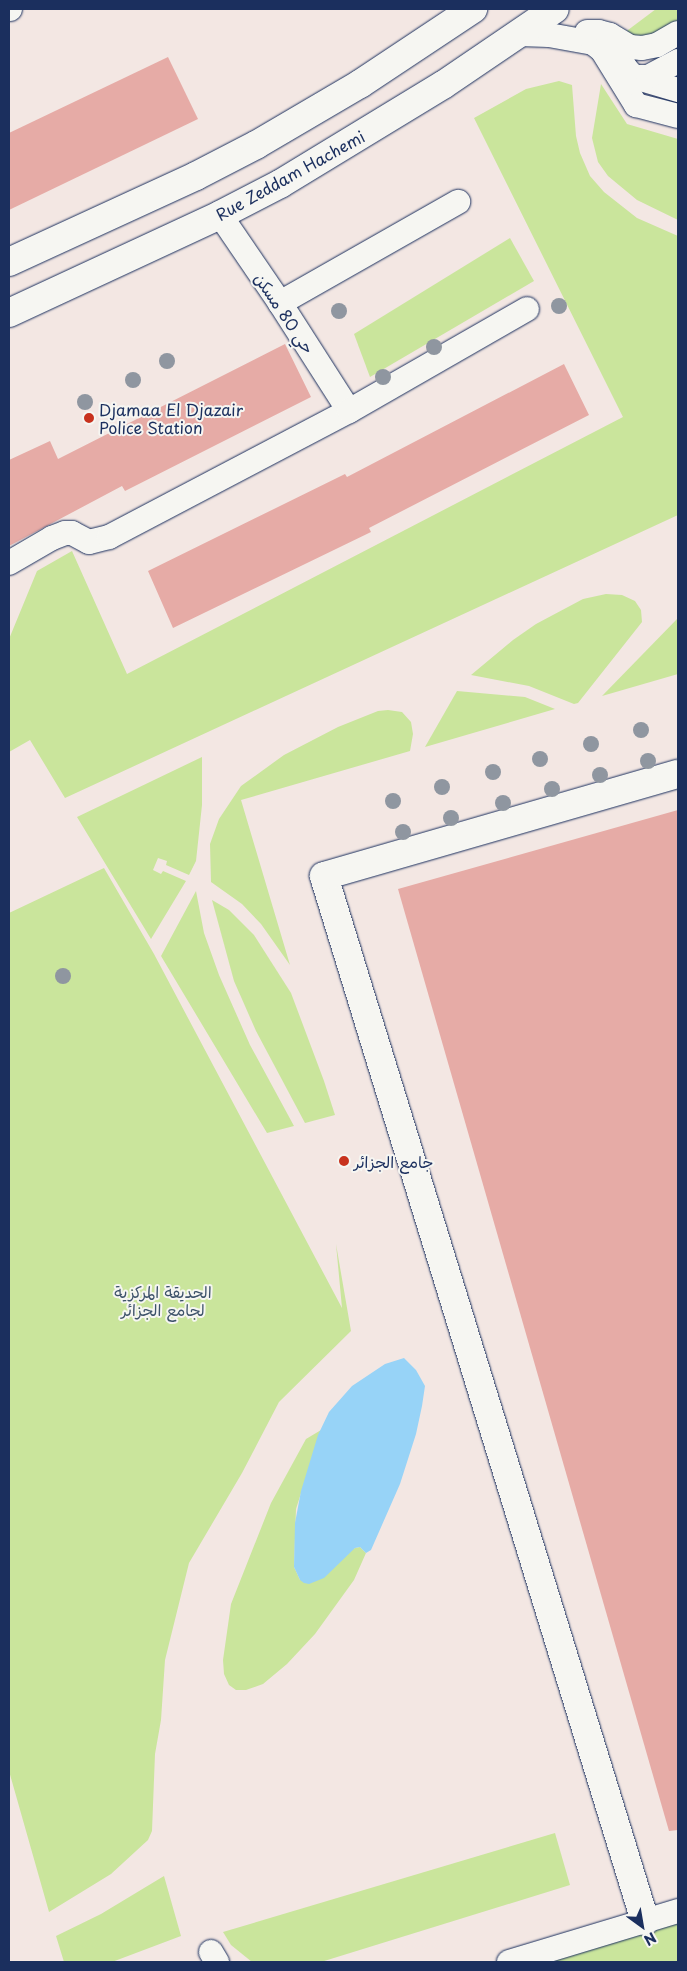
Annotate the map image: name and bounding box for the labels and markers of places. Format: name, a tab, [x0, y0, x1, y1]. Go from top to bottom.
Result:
place label: Djamaa El Djazair Police Station	[99, 399, 243, 437]
marker: Djamaa El Djazair Police Station	[83, 412, 95, 424]
place label: جامع الجزائر	[354, 1151, 433, 1171]
marker: جامع الجزائر	[338, 1155, 350, 1167]

